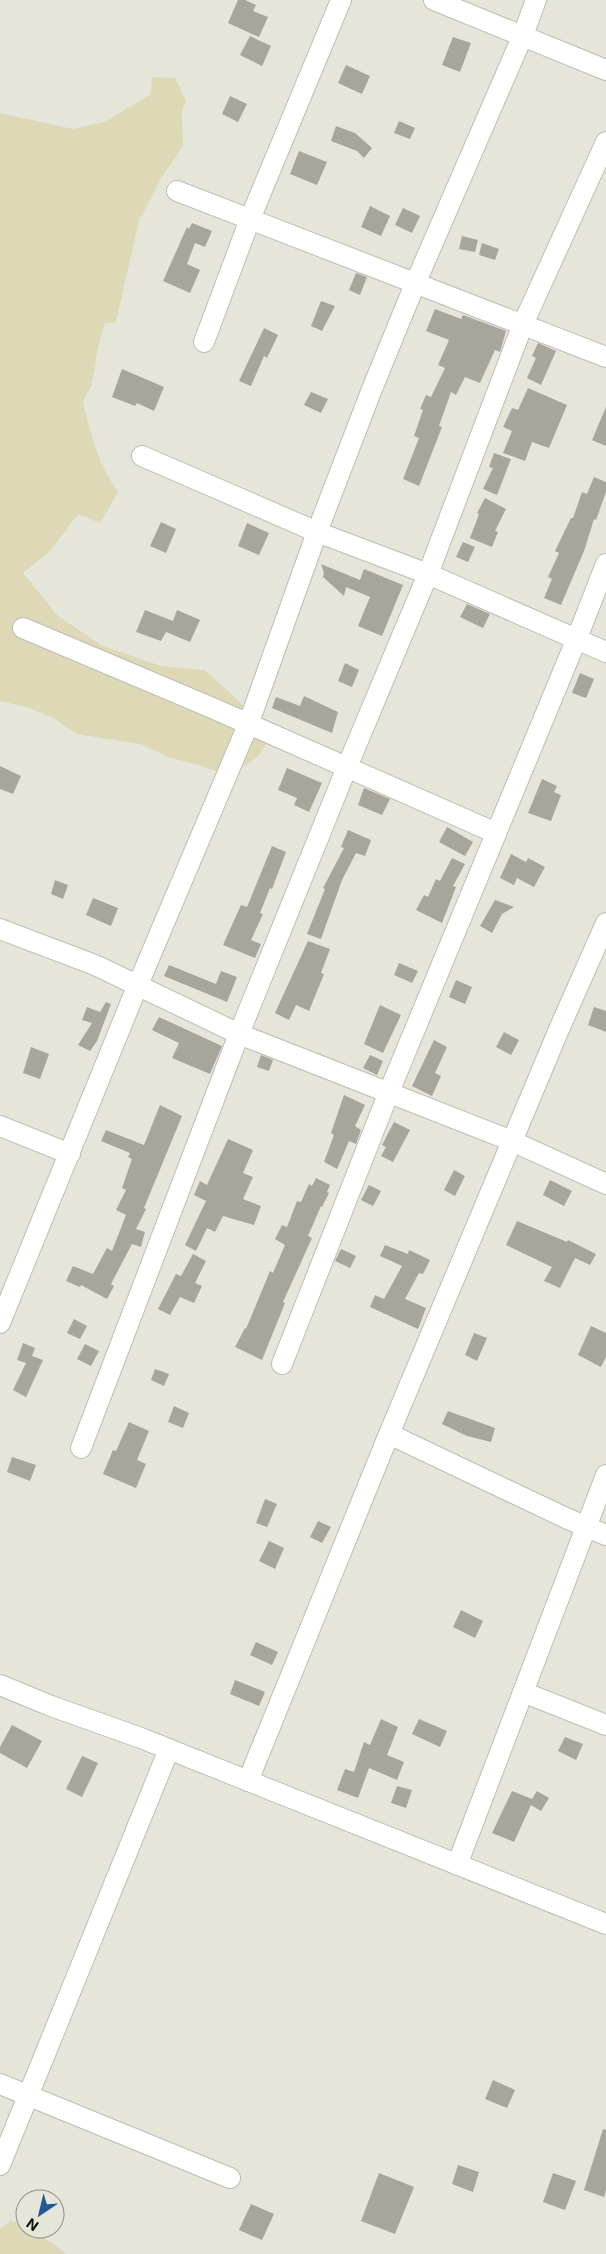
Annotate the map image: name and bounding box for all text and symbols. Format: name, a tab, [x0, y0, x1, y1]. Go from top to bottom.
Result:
north arrow	[15, 2189, 65, 2239]
text: N	[23, 2215, 42, 2235]

